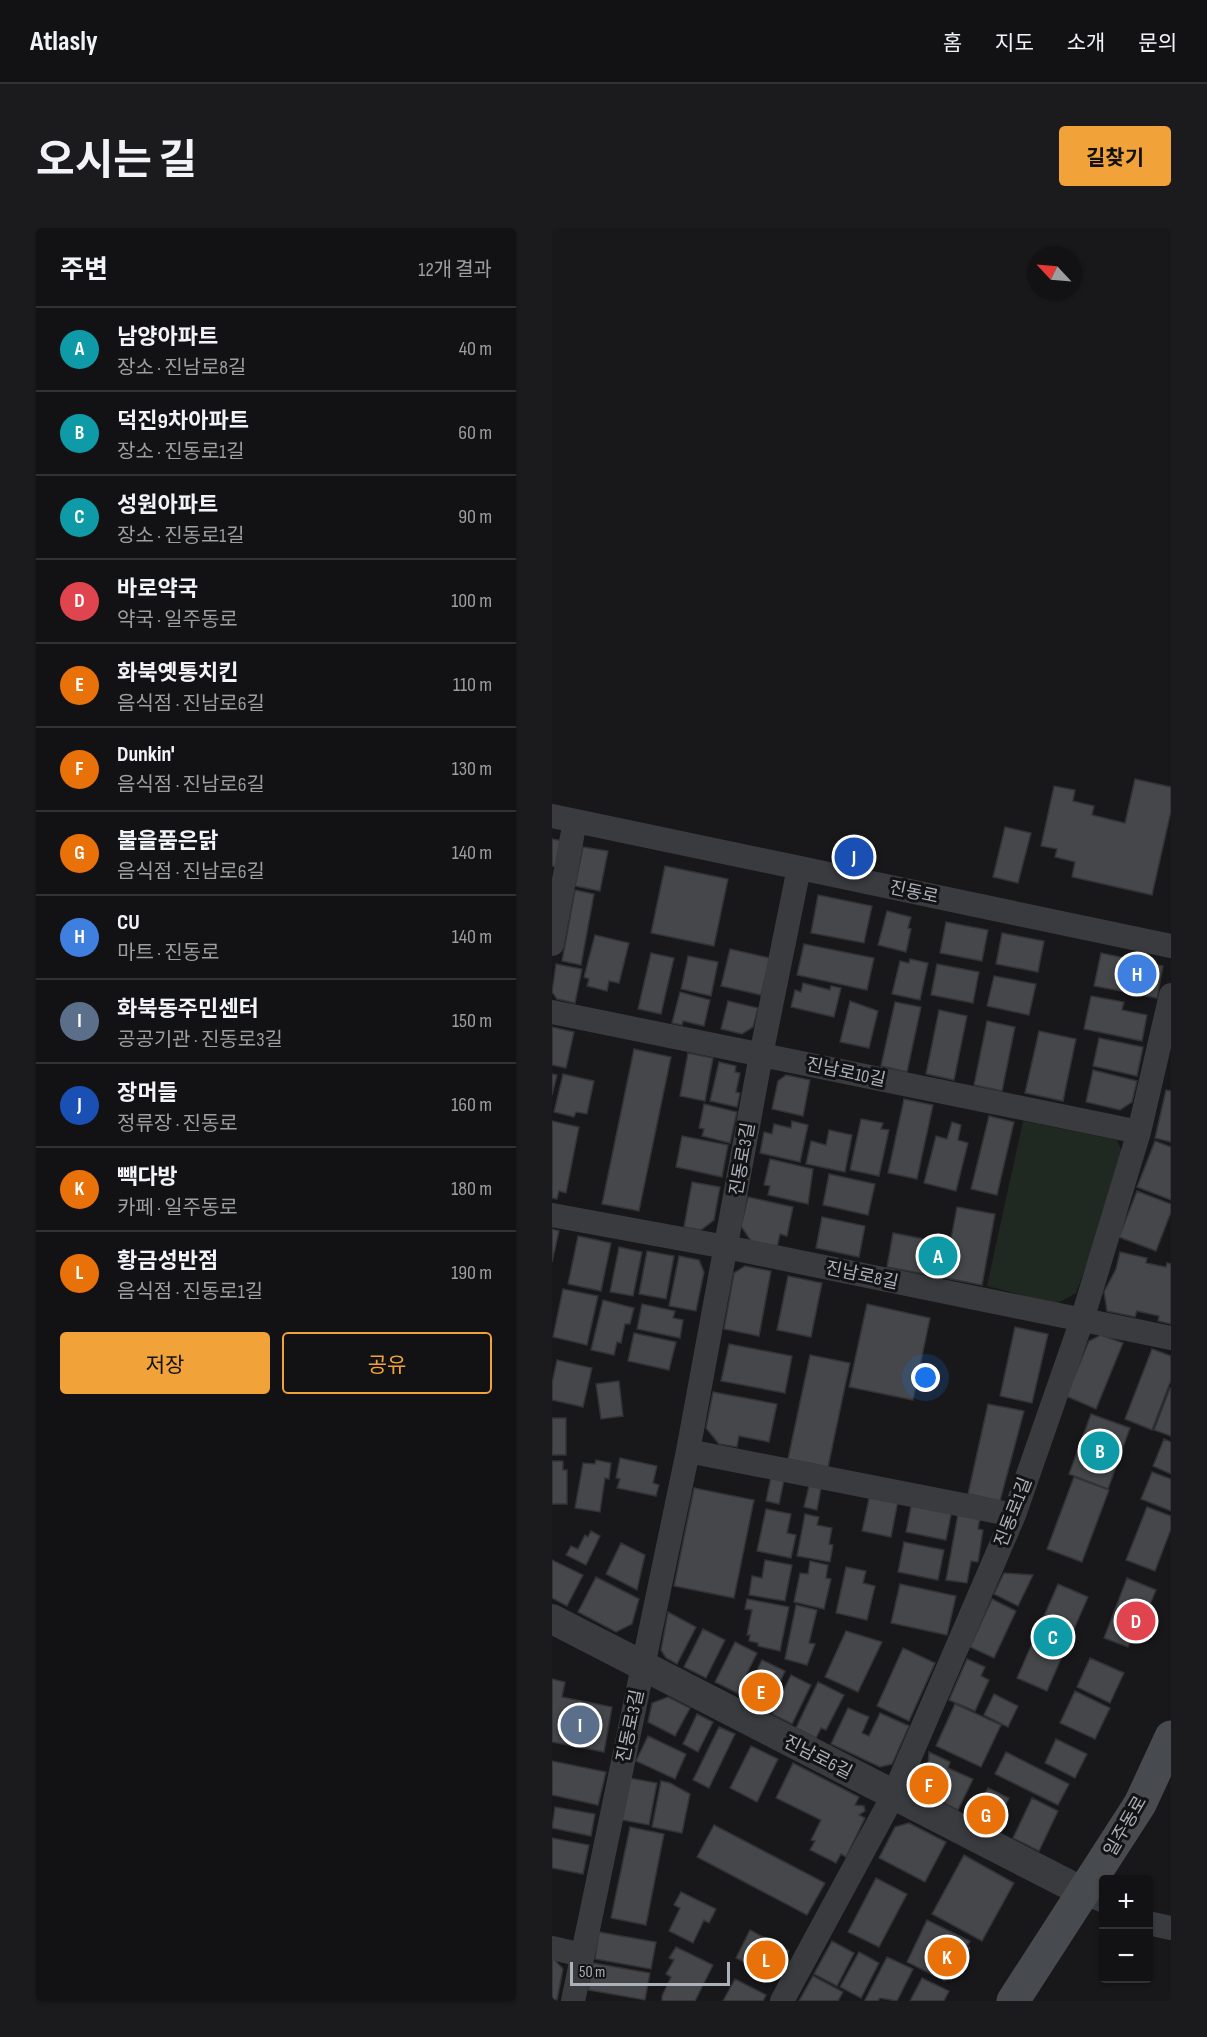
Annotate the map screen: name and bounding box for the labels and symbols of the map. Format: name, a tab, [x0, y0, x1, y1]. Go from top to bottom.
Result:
north arrow	[1027, 246, 1081, 300]
pin: J	[834, 834, 874, 880]
street label: 진동로	[887, 877, 940, 908]
pin: H	[1118, 952, 1156, 996]
street label: 진남로10길	[804, 1054, 887, 1091]
street label: 진동로3길	[726, 1121, 759, 1197]
pin: A	[918, 1234, 958, 1278]
street label: 진남로8길	[823, 1258, 900, 1293]
your location	[911, 1363, 940, 1392]
pin: B	[1080, 1428, 1120, 1474]
street label: 진동로1길	[991, 1475, 1036, 1550]
pin: D	[1116, 1598, 1156, 1644]
pin: C	[1034, 1614, 1072, 1660]
pin: E	[742, 1670, 780, 1714]
street label: 진동로3길	[613, 1688, 648, 1764]
pin: I	[561, 1702, 600, 1748]
street label: 진남로6길	[780, 1731, 856, 1784]
pin: F	[910, 1762, 949, 1808]
pin: G	[966, 1792, 1006, 1838]
street label: 일주동로	[1100, 1792, 1151, 1860]
pin: K	[928, 1934, 966, 1980]
pin: L	[746, 1938, 786, 1982]
scale bar	[570, 1959, 730, 1986]

